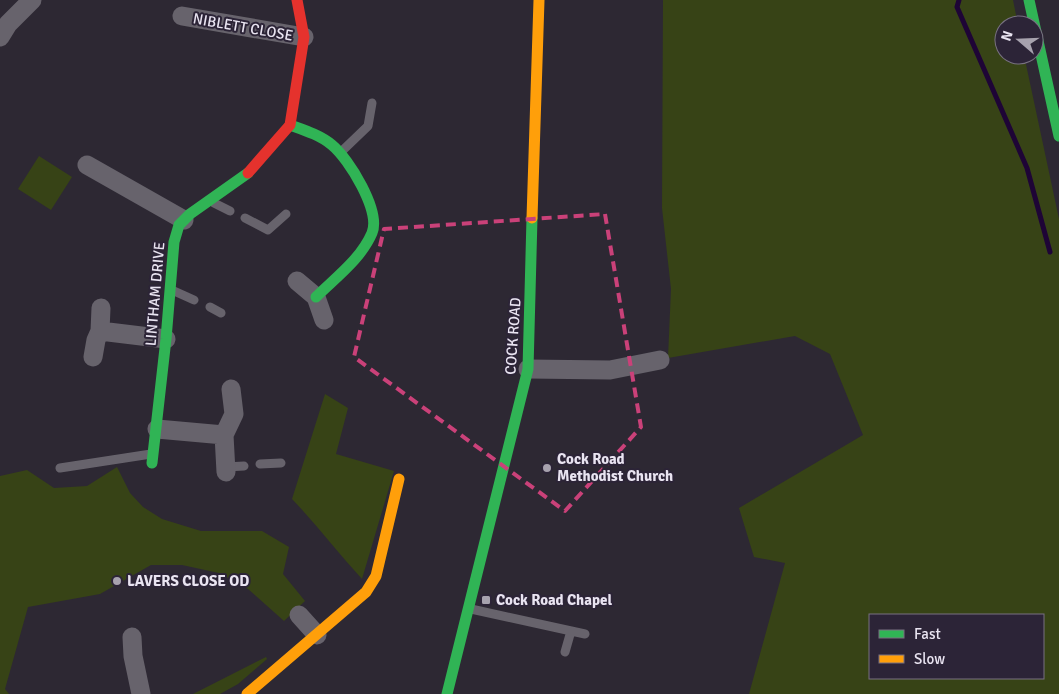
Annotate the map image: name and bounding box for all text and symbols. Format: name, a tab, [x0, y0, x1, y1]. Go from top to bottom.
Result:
street label: NIBLETT CLOSE	[191, 9, 295, 45]
north arrow	[994, 15, 1044, 65]
text: N	[998, 29, 1017, 43]
street label: LINTHAM DRIVE	[141, 241, 169, 347]
street label: COCK ROAD	[501, 297, 525, 375]
place label: Cock Road Methodist Church	[557, 450, 673, 485]
marker: Cock Road Methodist Church	[541, 462, 553, 474]
place label: LAVERS CLOSE OD	[127, 572, 249, 590]
marker: LAVERS CLOSE OD	[111, 575, 123, 587]
place label: Cock Road Chapel	[496, 591, 612, 609]
marker: Cock Road Chapel	[480, 594, 492, 606]
legend	[869, 614, 1044, 679]
text: Fast	[914, 625, 941, 643]
text: Slow	[914, 650, 945, 668]

